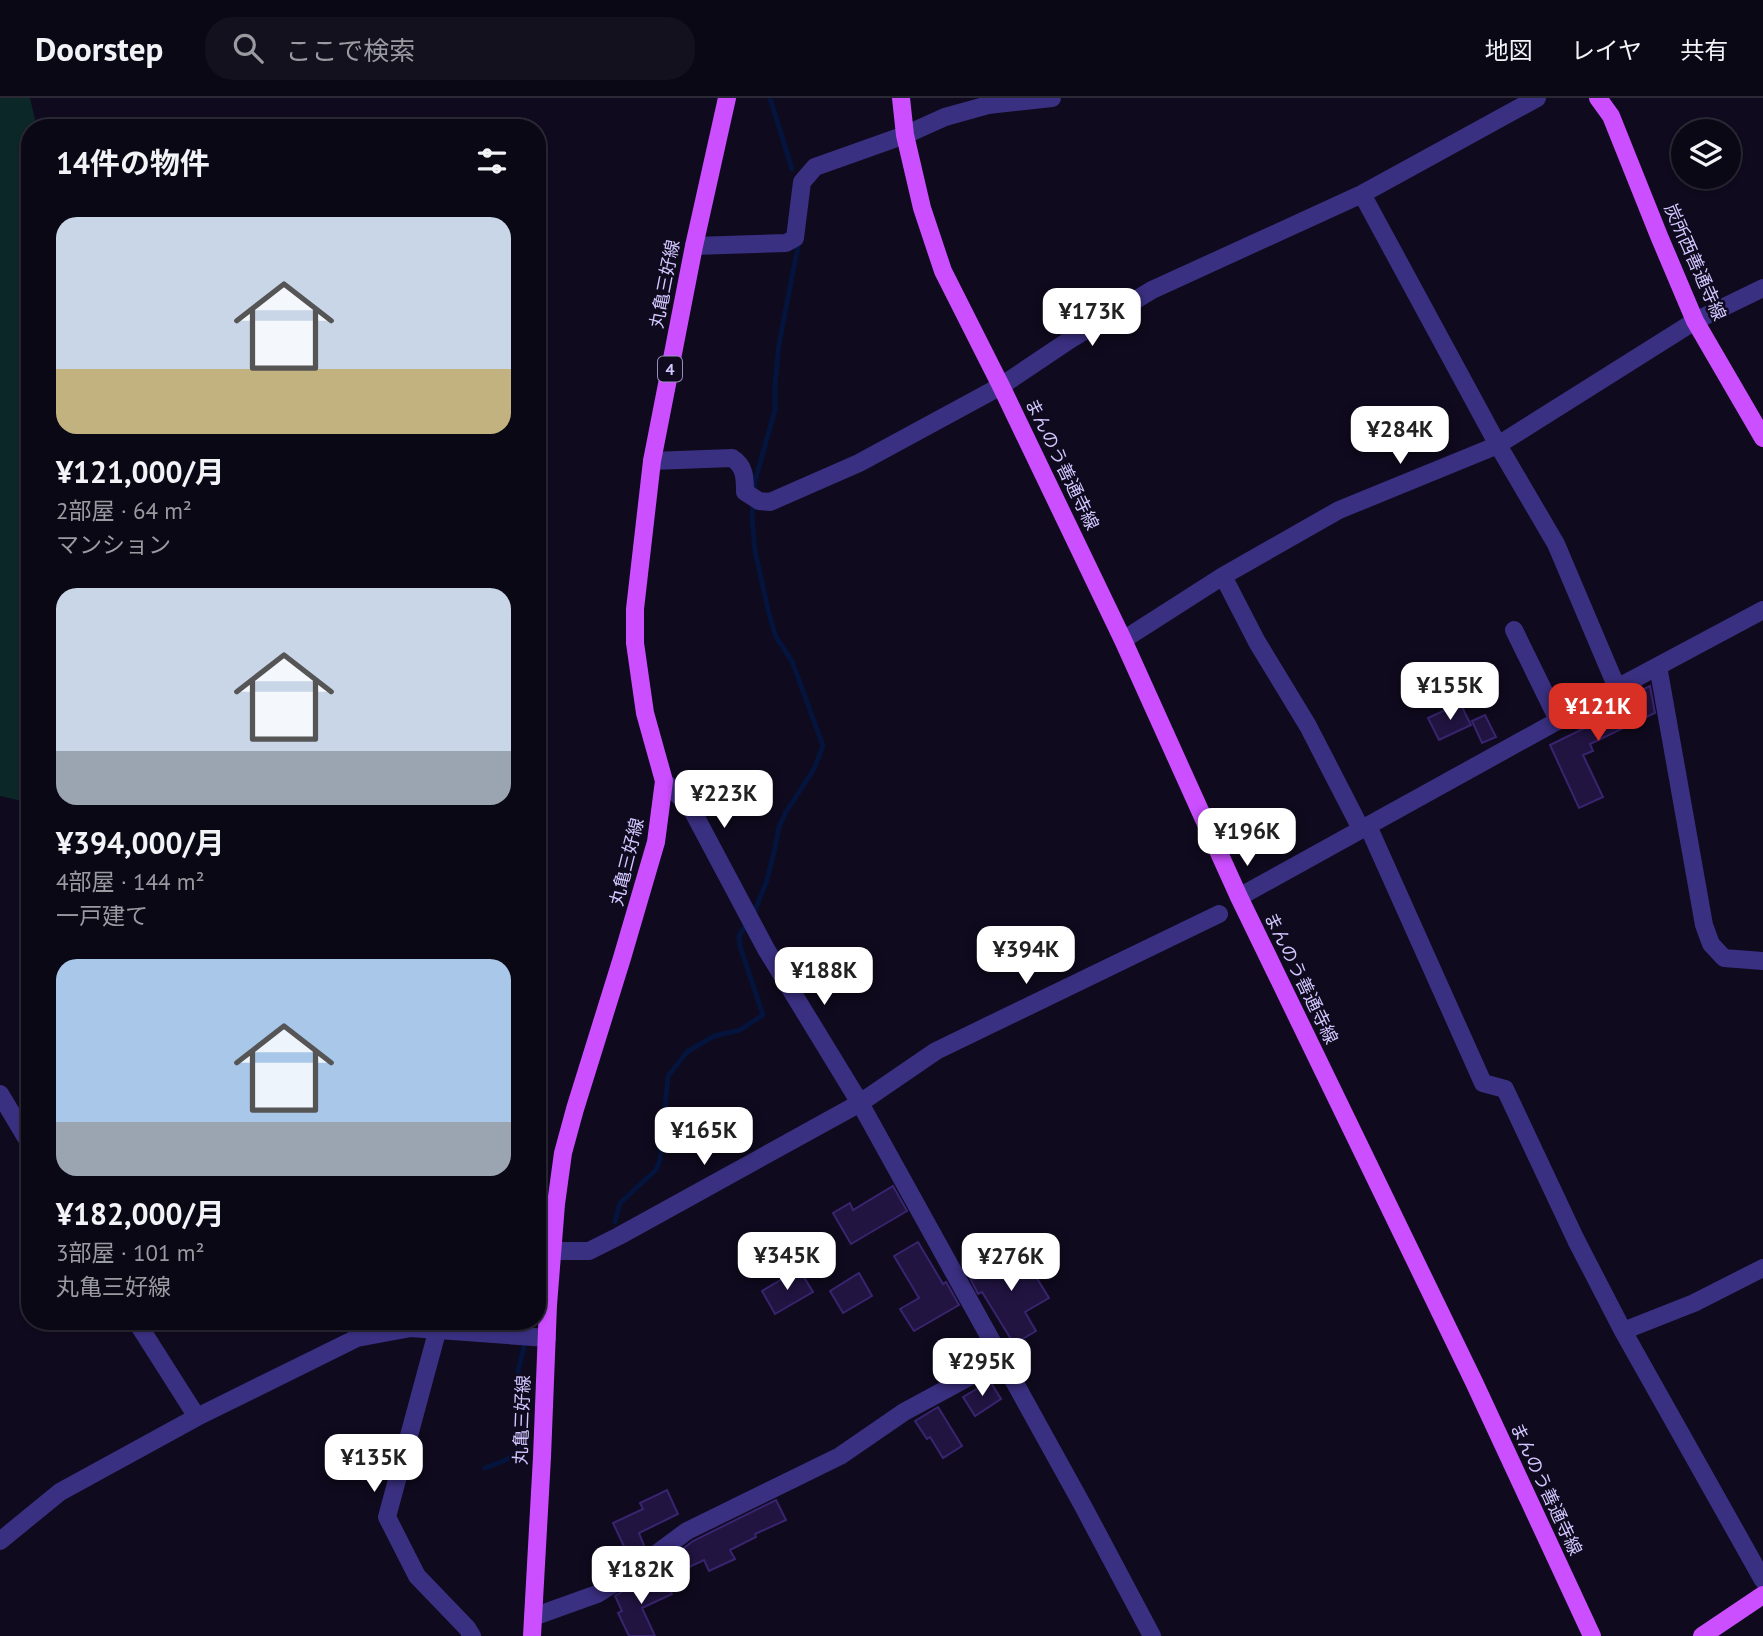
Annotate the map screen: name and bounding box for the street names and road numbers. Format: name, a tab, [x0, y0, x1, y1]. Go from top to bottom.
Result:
street label: 炭所西善通寺線	[1659, 200, 1732, 324]
street label: 丸亀三好線	[645, 238, 684, 330]
road number: 4	[658, 356, 682, 382]
street label: まんのう善通寺線	[1021, 394, 1104, 534]
street label: 丸亀三好線	[604, 815, 649, 908]
street label: まんのう善通寺線	[1260, 908, 1343, 1048]
street label: 丸亀三好線	[508, 1375, 535, 1465]
street label: まんのう善通寺線	[1506, 1419, 1587, 1559]

